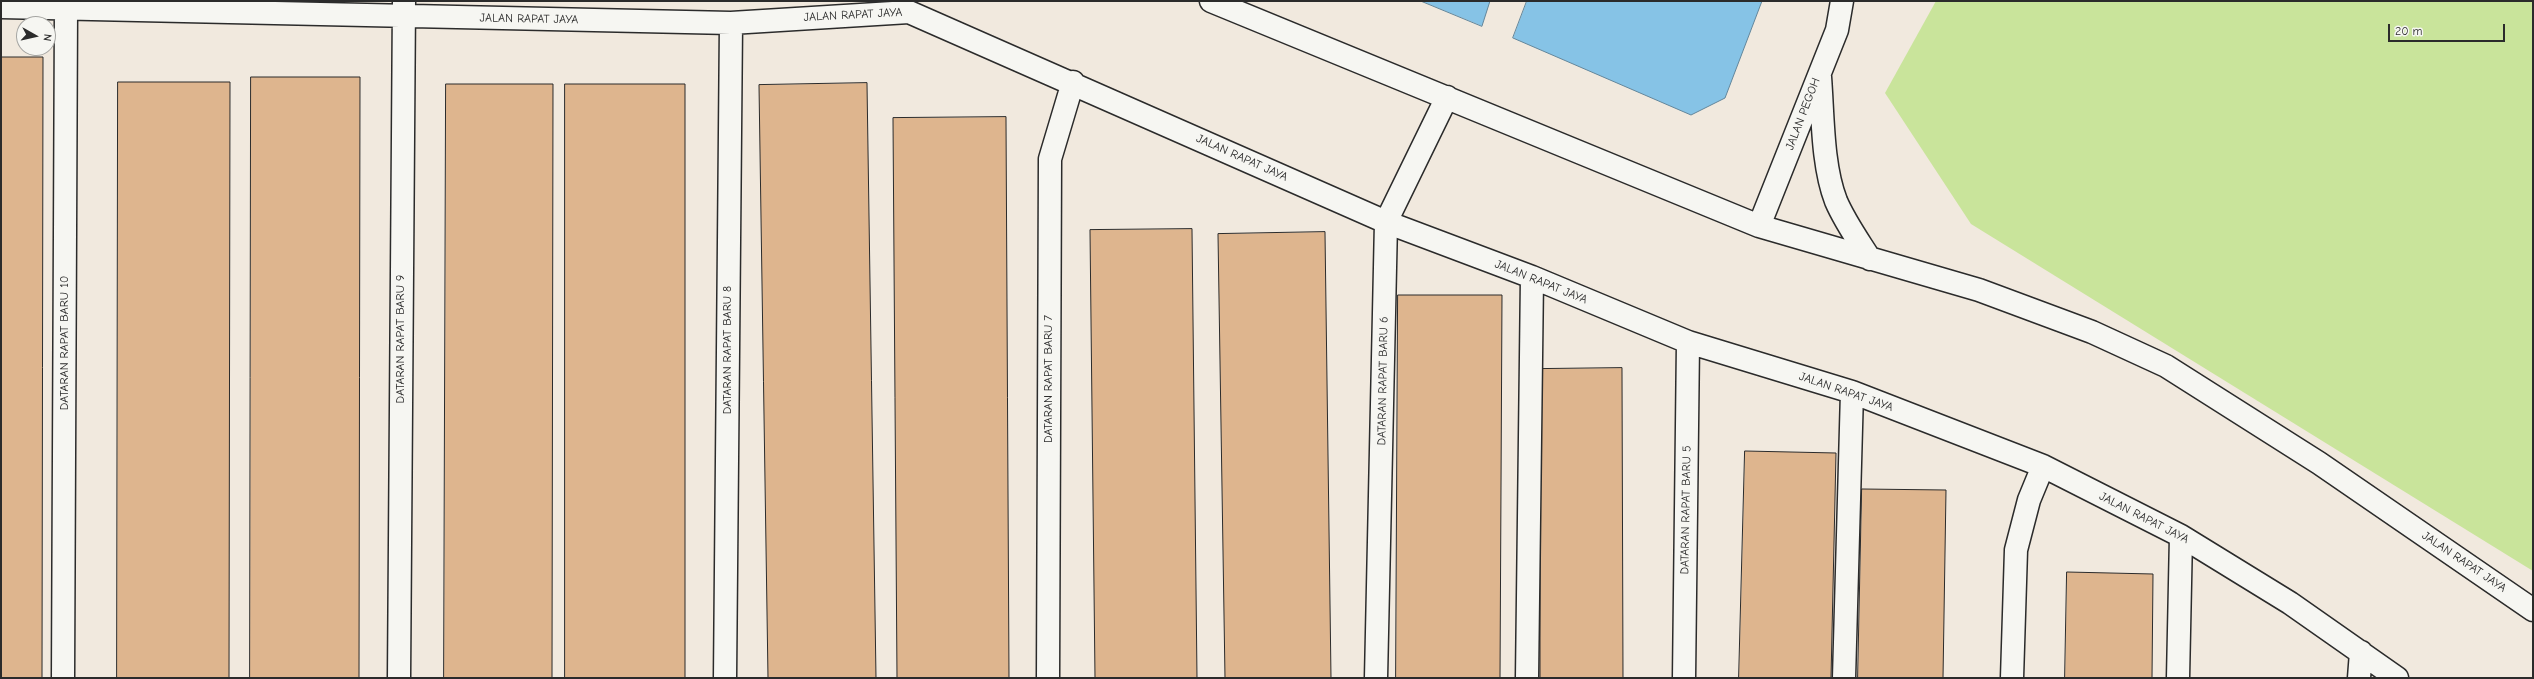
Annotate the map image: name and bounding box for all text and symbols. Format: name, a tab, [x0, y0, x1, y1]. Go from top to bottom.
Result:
street label: JALAN RAPAT JAYA	[803, 5, 903, 25]
street label: JALAN RAPAT JAYA	[480, 11, 578, 27]
north arrow	[16, 16, 56, 56]
scale bar	[2390, 16, 2507, 42]
text: 20 m	[2395, 24, 2423, 38]
text: N	[40, 33, 54, 42]
street label: JALAN PEGOH	[1783, 76, 1823, 152]
street label: JALAN RAPAT JAYA	[1194, 131, 1290, 185]
street label: JALAN RAPAT JAYA	[1493, 257, 1589, 307]
street label: DATARAN RAPAT BARU 9	[394, 275, 408, 403]
street label: DATARAN RAPAT BARU 10	[58, 276, 72, 410]
street label: DATARAN RAPAT BARU 8	[721, 286, 735, 414]
street label: DATARAN RAPAT BARU 7	[1042, 315, 1056, 443]
street label: DATARAN RAPAT BARU 6	[1375, 316, 1391, 446]
street label: JALAN RAPAT JAYA	[1797, 369, 1895, 415]
street label: DATARAN RAPAT BARU 5	[1678, 445, 1694, 575]
street label: JALAN RAPAT JAYA	[2097, 489, 2191, 547]
street label: JALAN RAPAT JAYA	[2419, 528, 2509, 596]

